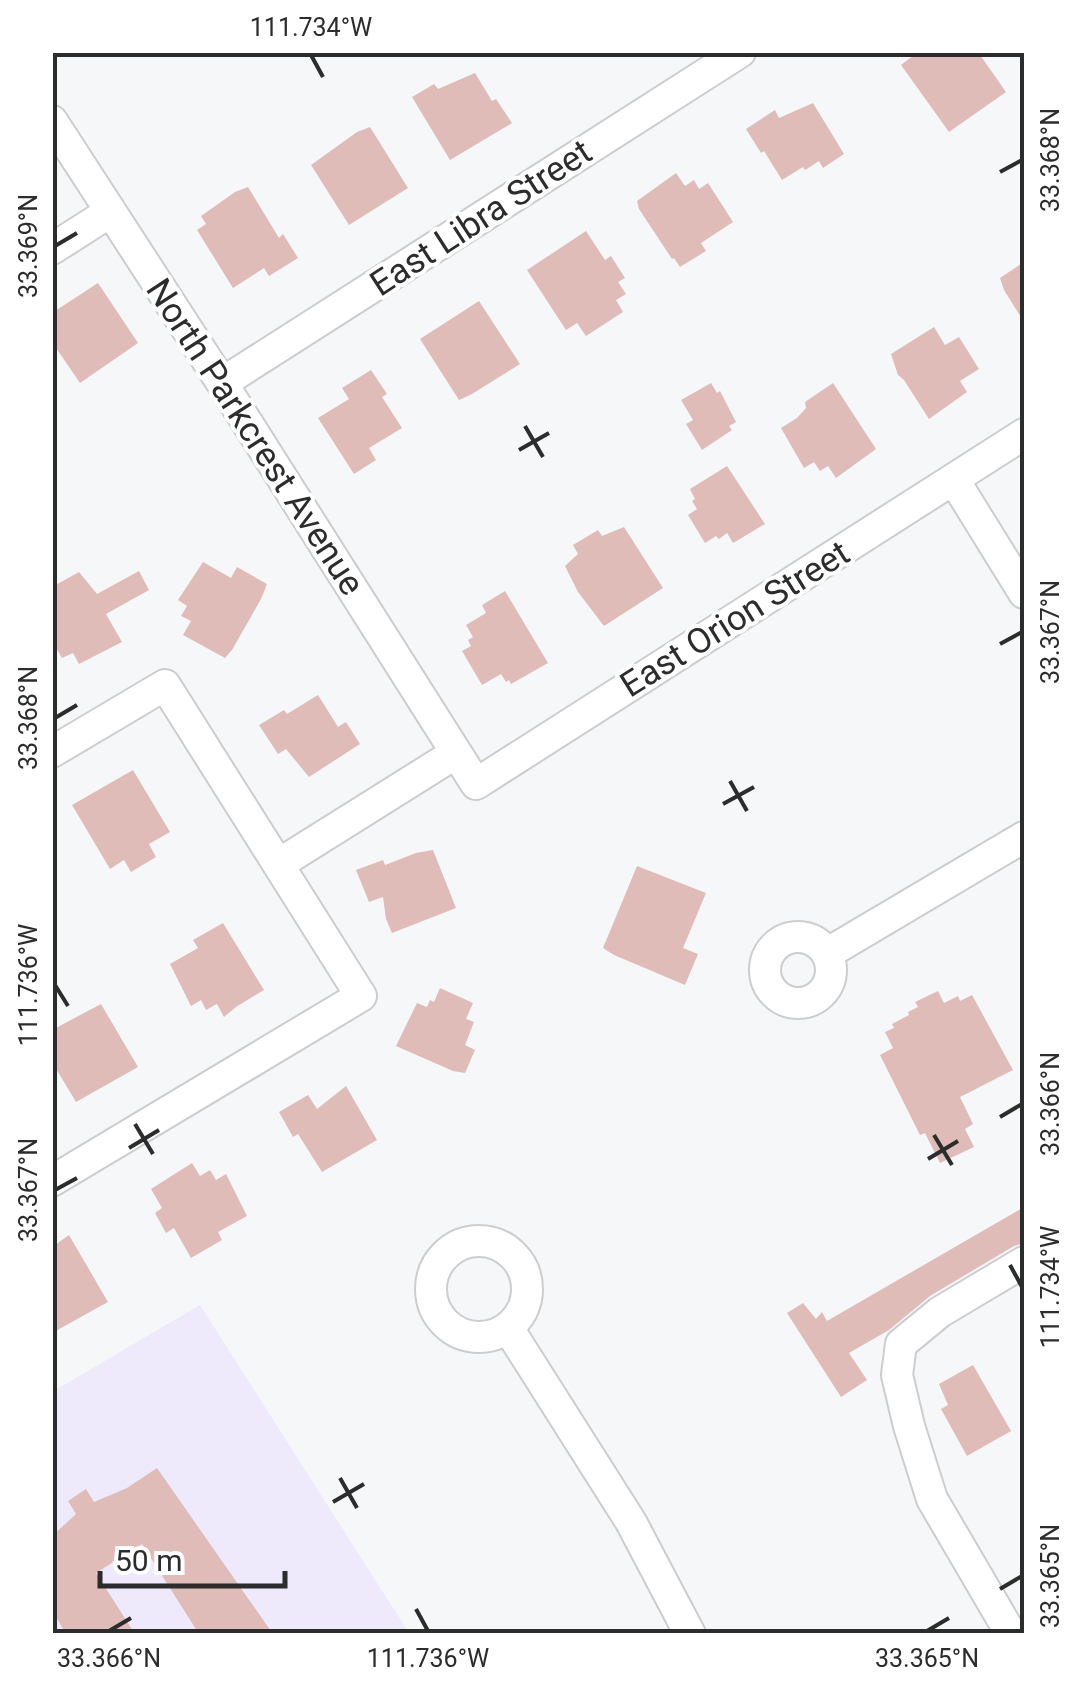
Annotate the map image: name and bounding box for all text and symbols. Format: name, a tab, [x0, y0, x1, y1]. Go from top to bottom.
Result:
text: 111.734°W	[250, 13, 372, 42]
text: 33.368°N	[1036, 108, 1065, 212]
street label: East Libra Street	[363, 131, 599, 305]
text: 33.369°N	[14, 194, 43, 298]
street label: North Parkcrest Avenue	[138, 271, 372, 603]
street label: East Orion Street	[613, 532, 857, 706]
text: 33.367°N	[1036, 580, 1065, 684]
text: 33.368°N	[14, 666, 43, 770]
text: 111.736°W	[14, 924, 43, 1046]
text: 33.366°N	[1036, 1052, 1065, 1156]
text: 33.367°N	[14, 1138, 43, 1242]
text: 111.734°W	[1036, 1226, 1065, 1348]
text: 33.365°N	[1036, 1524, 1065, 1628]
scale bar	[100, 1526, 285, 1588]
text: 50 m	[115, 1543, 182, 1578]
text: 33.366°N	[57, 1644, 161, 1673]
text: 111.736°W	[367, 1644, 489, 1673]
text: 33.365°N	[875, 1644, 979, 1673]

